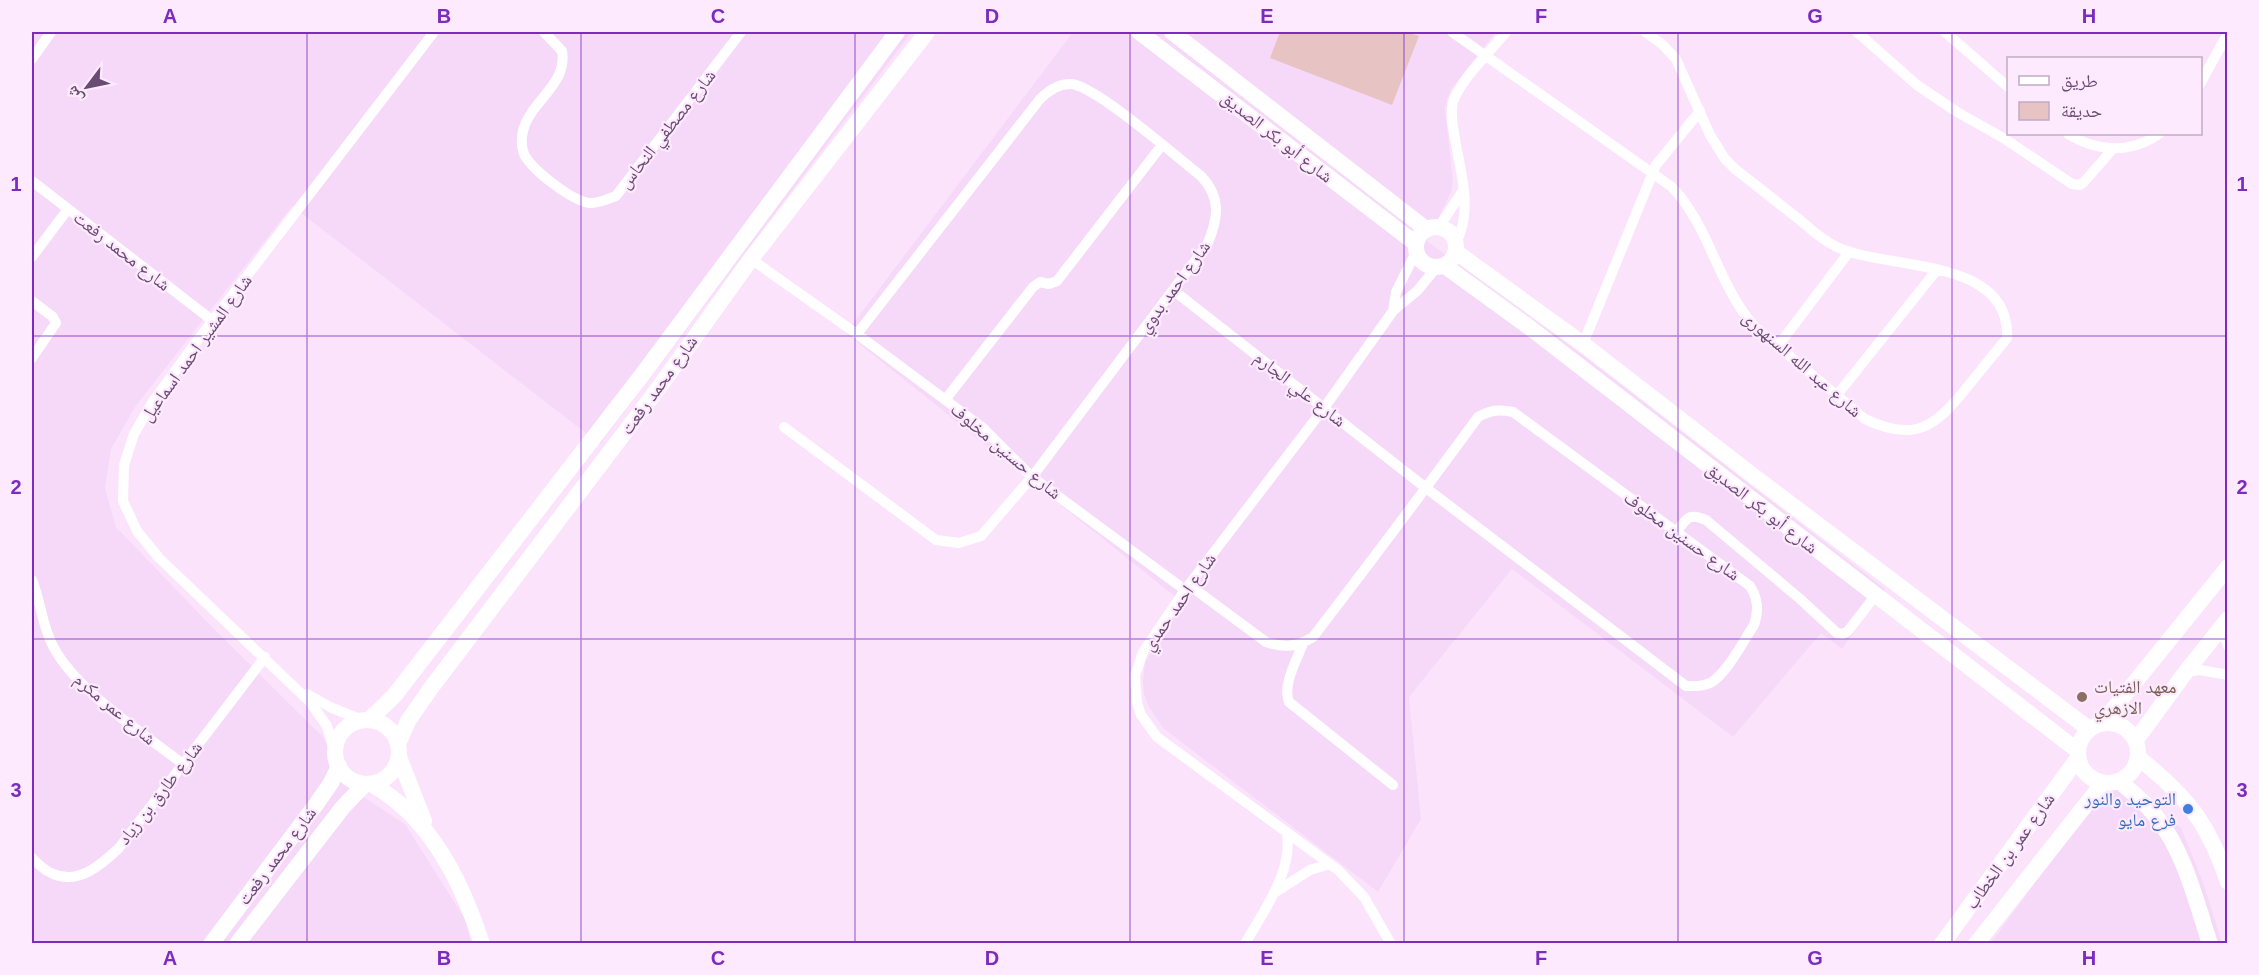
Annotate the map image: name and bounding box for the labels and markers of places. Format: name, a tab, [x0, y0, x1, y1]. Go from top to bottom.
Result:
place label: معهد الفتيات الازهري	[2094, 677, 2177, 723]
marker: معهد الفتيات الازهري	[2075, 690, 2089, 704]
place label: التوحيد والنور فرع مايو	[2083, 789, 2176, 831]
marker: التوحيد والنور فرع مايو	[2181, 802, 2195, 816]

